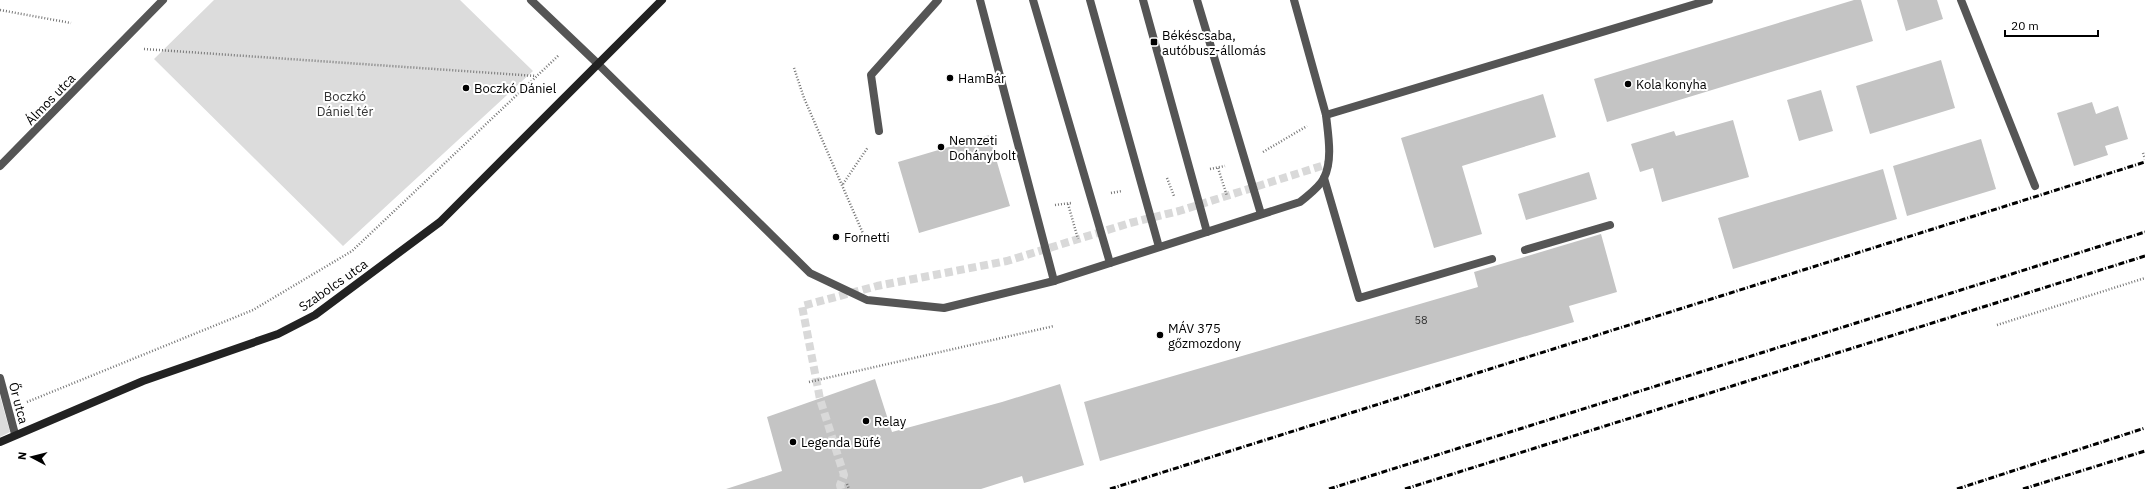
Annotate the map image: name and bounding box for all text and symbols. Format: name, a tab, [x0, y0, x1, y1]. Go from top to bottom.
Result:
scale bar	[2005, 12, 2098, 38]
text: 20 m	[2011, 18, 2039, 33]
place label: Békéscsaba, autóbusz-állomás	[1162, 27, 1266, 59]
marker: Békéscsaba, autóbusz-állomás	[1149, 37, 1159, 47]
street label: Álmos utca	[22, 70, 79, 129]
place label: HamBár	[958, 70, 1006, 87]
marker: HamBár	[945, 73, 955, 83]
place label: Kola konyha	[1636, 76, 1707, 93]
marker: Kola konyha	[1623, 79, 1633, 89]
place label: Boczkó Dániel	[474, 80, 557, 97]
marker: Boczkó Dániel	[461, 83, 471, 93]
park label: Boczkó Dániel tér	[317, 88, 373, 120]
place label: Nemzeti Dohánybolt	[949, 132, 1016, 164]
marker: Nemzeti Dohánybolt	[936, 142, 946, 152]
place label: Fornetti	[844, 229, 890, 246]
marker: Fornetti	[831, 232, 841, 242]
street label: Szabolcs utca	[296, 255, 371, 315]
house number: 58	[1414, 313, 1428, 327]
place label: MÁV 375 gőzmozdony	[1168, 320, 1242, 352]
marker: MÁV 375 gőzmozdony	[1155, 330, 1165, 340]
street label: Őr utca	[5, 380, 32, 426]
place label: Relay	[874, 413, 907, 430]
marker: Relay	[861, 416, 871, 426]
place label: Legenda Büfé	[801, 434, 881, 451]
north arrow	[12, 437, 52, 477]
marker: Legenda Büfé	[788, 437, 798, 447]
text: N	[15, 451, 30, 461]

